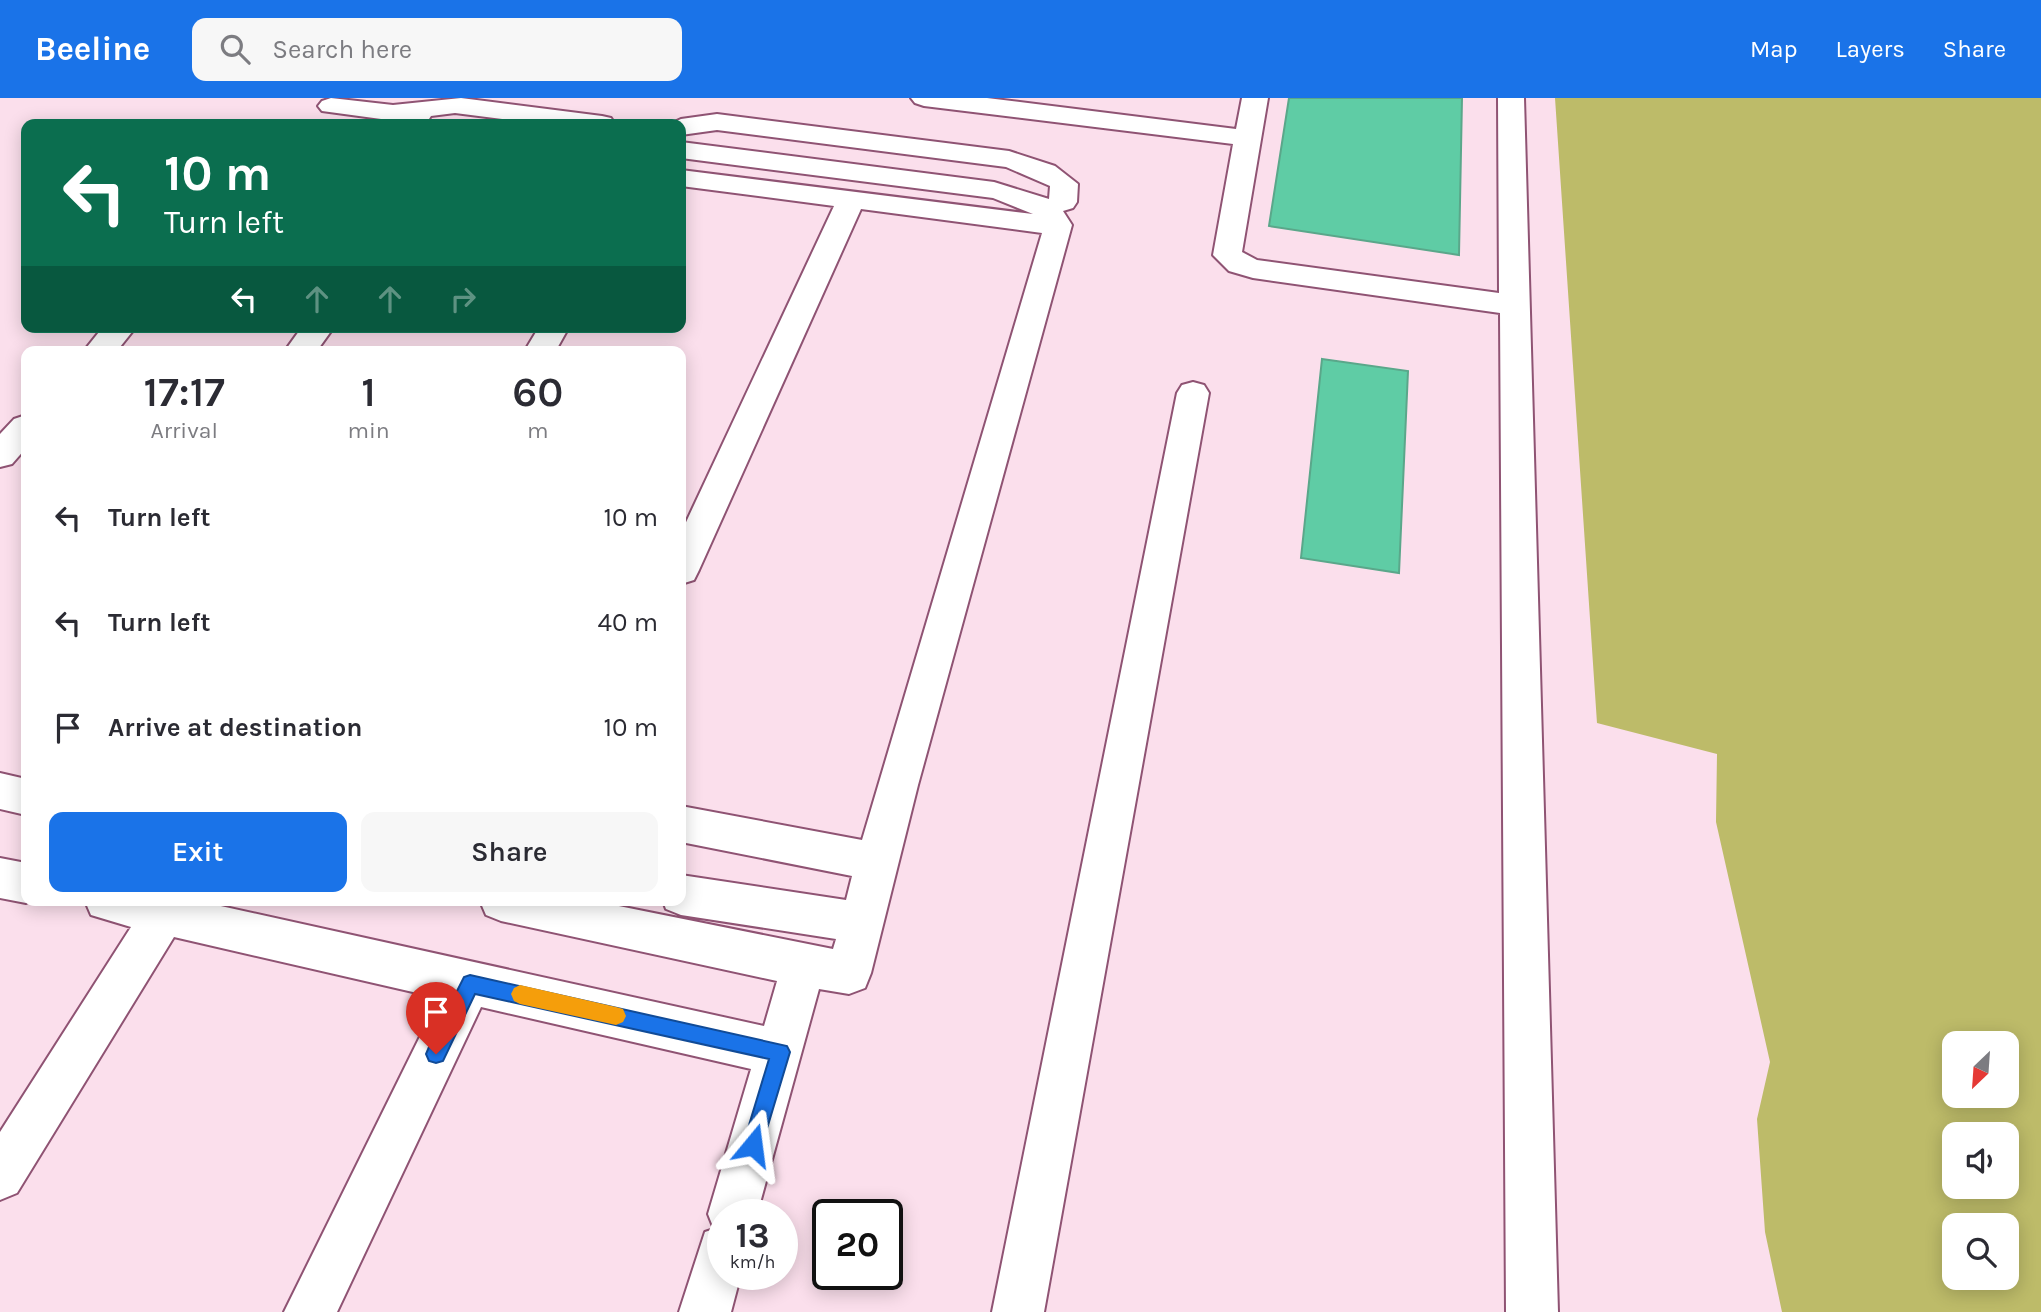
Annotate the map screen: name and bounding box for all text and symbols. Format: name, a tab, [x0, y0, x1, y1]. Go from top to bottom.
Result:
search box	[192, 18, 682, 81]
text: Beeline	[35, 30, 150, 68]
icon: search	[216, 30, 254, 68]
text: Search here	[272, 34, 412, 65]
text: Map	[1750, 35, 1798, 63]
text: Layers	[1836, 35, 1905, 63]
text: Share	[1943, 35, 2006, 63]
text: 10 m	[164, 145, 271, 202]
icon: left	[49, 147, 140, 238]
text: Turn left	[164, 204, 284, 241]
icon: left	[225, 280, 263, 318]
icon: ahead	[298, 280, 336, 318]
icon: ahead	[371, 280, 409, 318]
icon: right	[444, 280, 482, 318]
text: 17:17	[144, 367, 225, 417]
text: 1	[361, 367, 376, 417]
text: 60	[512, 367, 563, 417]
text: Arrival	[151, 417, 218, 444]
text: min	[347, 417, 390, 444]
text: m	[527, 417, 549, 444]
icon: left	[49, 499, 87, 537]
text: Turn left	[108, 502, 210, 533]
text: 10 m	[603, 502, 658, 533]
icon: left	[49, 604, 87, 642]
text: Turn left	[108, 607, 210, 638]
text: 40 m	[598, 607, 658, 638]
icon: arrive	[49, 709, 87, 747]
text: Arrive at destination	[108, 712, 362, 743]
text: 10 m	[603, 712, 658, 743]
button: Exit	[49, 812, 347, 892]
button: Share	[361, 812, 658, 892]
pin	[406, 982, 466, 1054]
icon: arrive	[417, 993, 455, 1031]
north arrow	[1942, 1031, 2020, 1108]
map controls	[1942, 1031, 2019, 1290]
position arrow	[716, 1108, 790, 1182]
button: sound	[1942, 1122, 2019, 1199]
speed limit sign: 20	[812, 1199, 903, 1290]
button: search	[1942, 1213, 2019, 1290]
text: 13	[735, 1215, 770, 1256]
text: km/h	[730, 1251, 775, 1273]

